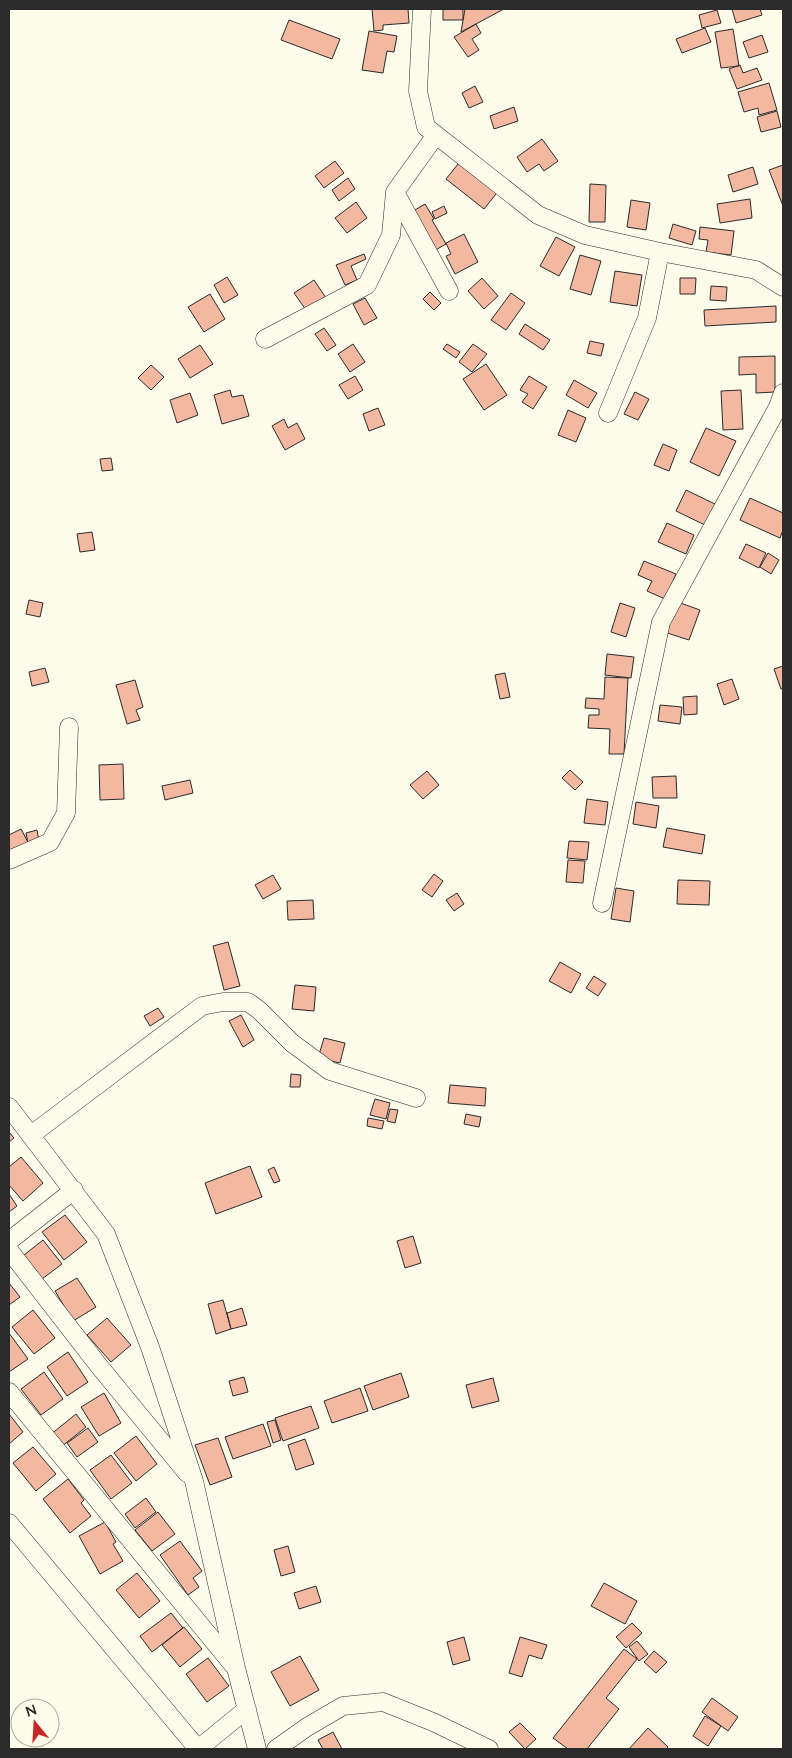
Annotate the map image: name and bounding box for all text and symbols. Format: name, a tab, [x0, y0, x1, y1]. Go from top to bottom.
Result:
north arrow	[10, 1698, 60, 1748]
text: N	[23, 1700, 39, 1720]

